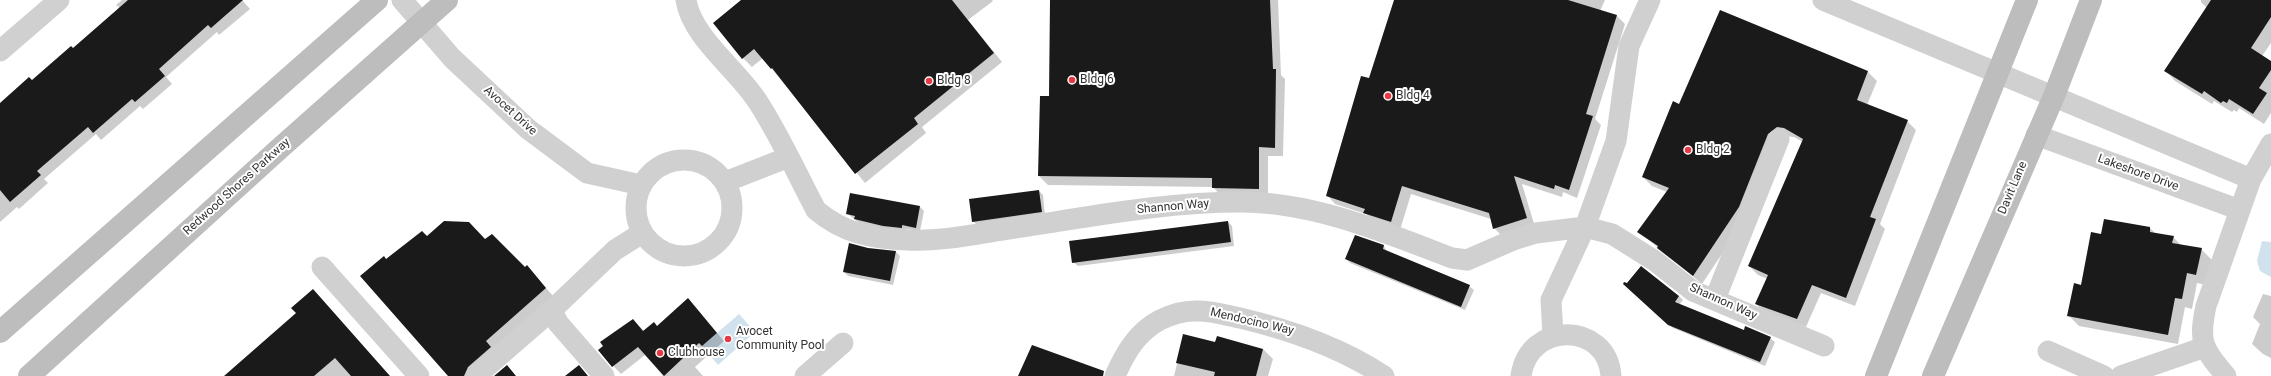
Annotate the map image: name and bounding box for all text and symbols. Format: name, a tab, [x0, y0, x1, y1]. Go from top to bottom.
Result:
place label: Bldg 6	[1080, 73, 1114, 87]
place label: Bldg 8	[937, 74, 971, 88]
marker: Bldg 6	[1067, 75, 1077, 85]
marker: Bldg 8	[924, 76, 934, 86]
street label: Avocet Drive	[480, 83, 540, 139]
place label: Bldg 4	[1396, 89, 1430, 103]
marker: Bldg 4	[1383, 91, 1393, 101]
street label: Redwood Shores Parkway	[181, 135, 293, 239]
place label: Bldg 2	[1696, 143, 1730, 157]
marker: Bldg 2	[1683, 145, 1693, 155]
street label: Lakeshore Drive	[2095, 152, 2181, 194]
street label: Davit Lane	[1995, 159, 2031, 217]
street label: Shannon Way	[1136, 197, 1210, 217]
street label: Shannon Way	[1687, 281, 1759, 323]
street label: Mendocino Way	[1209, 305, 1295, 339]
place label: Avocet Community Pool	[736, 325, 825, 353]
marker: Avocet Community Pool	[723, 334, 733, 344]
place label: Clubhouse	[668, 346, 725, 360]
marker: Clubhouse	[655, 348, 665, 358]

